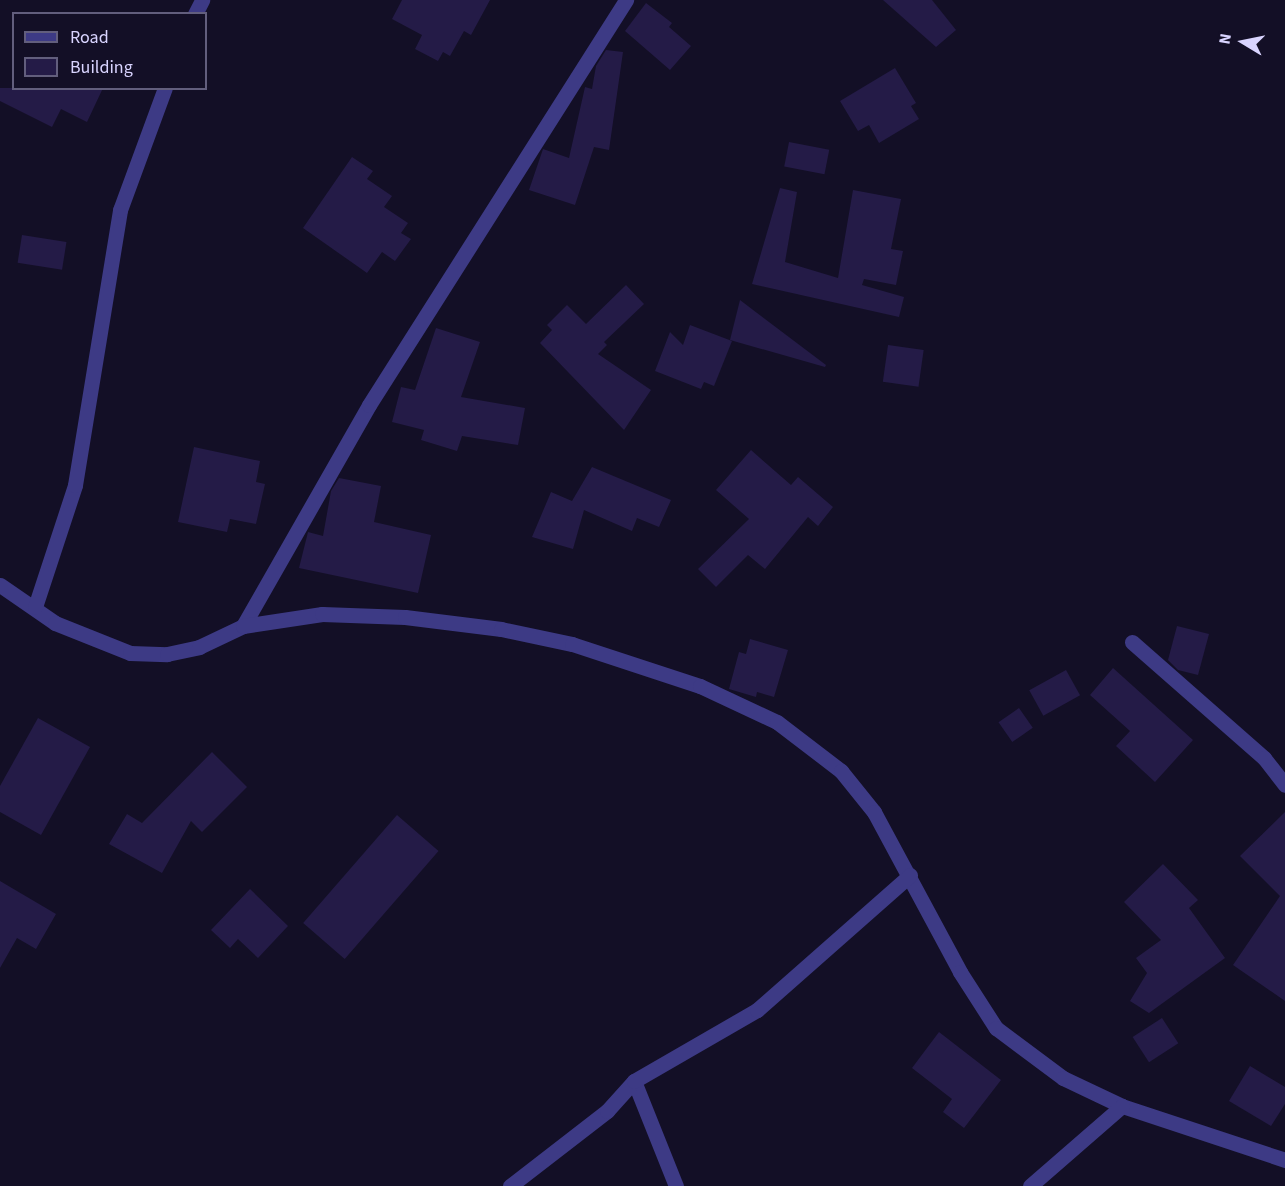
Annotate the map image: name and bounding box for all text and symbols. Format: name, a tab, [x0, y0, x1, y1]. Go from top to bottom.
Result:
legend	[12, 12, 207, 90]
north arrow	[1213, 12, 1273, 72]
text: Road	[70, 25, 109, 50]
text: N	[1214, 32, 1237, 46]
text: Building	[70, 55, 133, 80]

